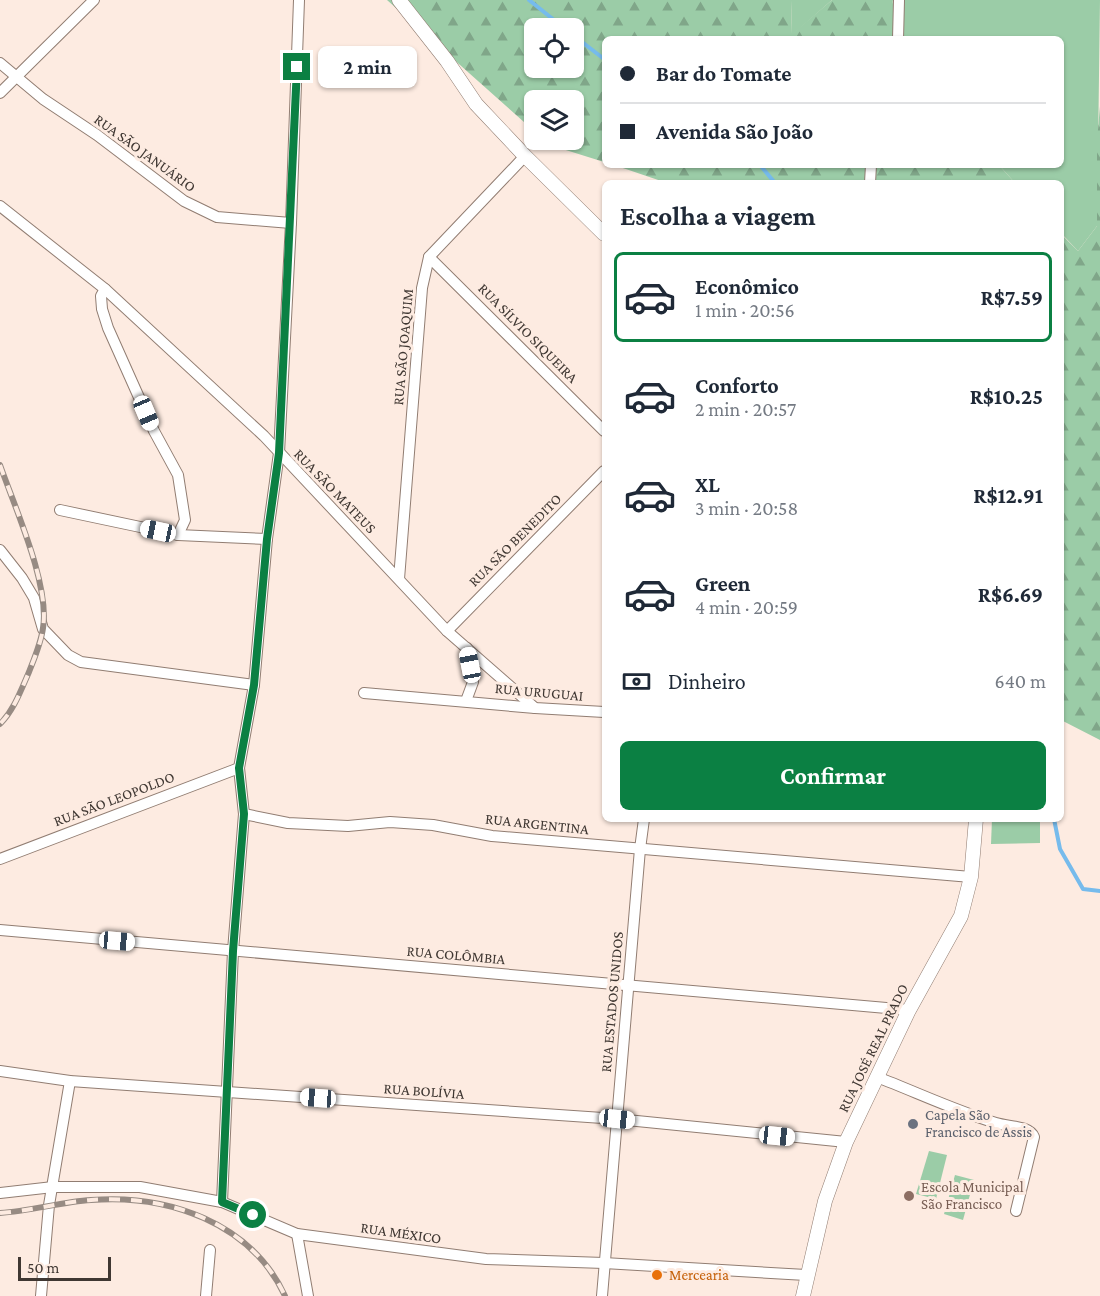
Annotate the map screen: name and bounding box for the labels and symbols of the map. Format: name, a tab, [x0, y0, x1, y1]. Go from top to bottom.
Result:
callout: 2 min	[318, 46, 417, 88]
route end	[283, 53, 310, 80]
street label: RUA SÃO JANUÁRIO	[91, 111, 199, 196]
street label: RUA SÍLVIO SIQUEIRA	[475, 280, 581, 386]
street label: RUA SÃO JOAQUIM	[390, 288, 417, 406]
car	[131, 393, 161, 433]
street label: RUA SÃO MATEUS	[291, 446, 379, 536]
street label: RUA SÃO BENEDITO	[465, 490, 565, 590]
car	[139, 518, 177, 544]
car	[458, 646, 482, 684]
street label: RUA URUGUAI	[494, 680, 584, 704]
street label: RUA SÃO LEOPOLDO	[51, 769, 177, 829]
street label: RUA ARGENTINA	[484, 811, 590, 837]
car	[98, 930, 136, 952]
street label: RUA ESTADOS UNIDOS	[598, 931, 626, 1073]
street label: RUA COLÔMBIA	[406, 943, 506, 967]
street label: RUA JOSÉ REAL PRADO	[835, 981, 912, 1115]
street label: RUA BOLÍVIA	[383, 1080, 465, 1102]
car	[299, 1088, 337, 1108]
place label: Capela São Francisco de Assis	[925, 1107, 1032, 1140]
car	[598, 1108, 636, 1130]
marker: Capela São Francisco de Assis	[906, 1117, 920, 1131]
car	[758, 1125, 796, 1147]
place label: Escola Municipal São Francisco	[921, 1179, 1024, 1212]
marker: Escola Municipal São Francisco	[902, 1189, 916, 1203]
route start	[239, 1201, 266, 1228]
street label: RUA MÉXICO	[360, 1219, 442, 1247]
scale bar	[18, 1254, 111, 1282]
place label: Mercearia	[669, 1267, 729, 1283]
marker: Mercearia	[650, 1268, 664, 1282]

